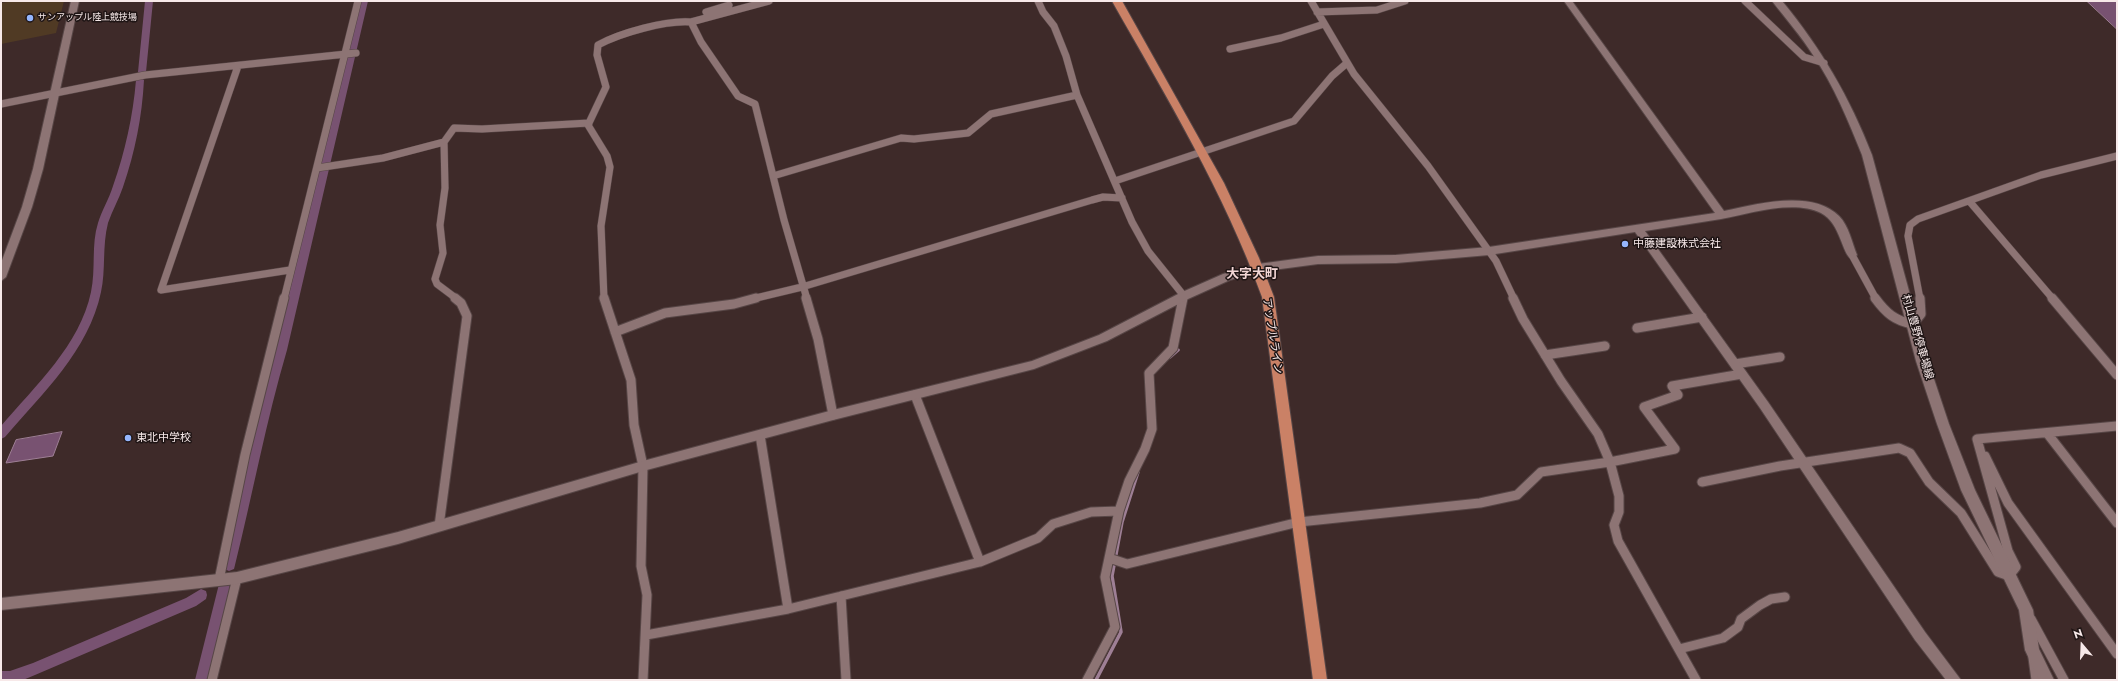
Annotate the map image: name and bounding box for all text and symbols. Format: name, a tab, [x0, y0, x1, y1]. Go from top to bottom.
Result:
marker: サンアップル陸上競技場	[25, 13, 35, 23]
place label: サンアップル陸上競技場	[38, 13, 137, 23]
place label: 中藤建設株式会社	[1633, 237, 1721, 251]
marker: 中藤建設株式会社	[1620, 239, 1630, 249]
district label: 大字大町	[1226, 267, 1278, 283]
street label: 村山豊野停車場線	[1899, 293, 1935, 381]
street label: アップルライン	[1259, 297, 1285, 375]
place label: 東北中学校	[136, 431, 191, 445]
marker: 東北中学校	[123, 433, 133, 443]
north arrow	[2062, 625, 2102, 665]
text: N	[2071, 625, 2085, 643]

